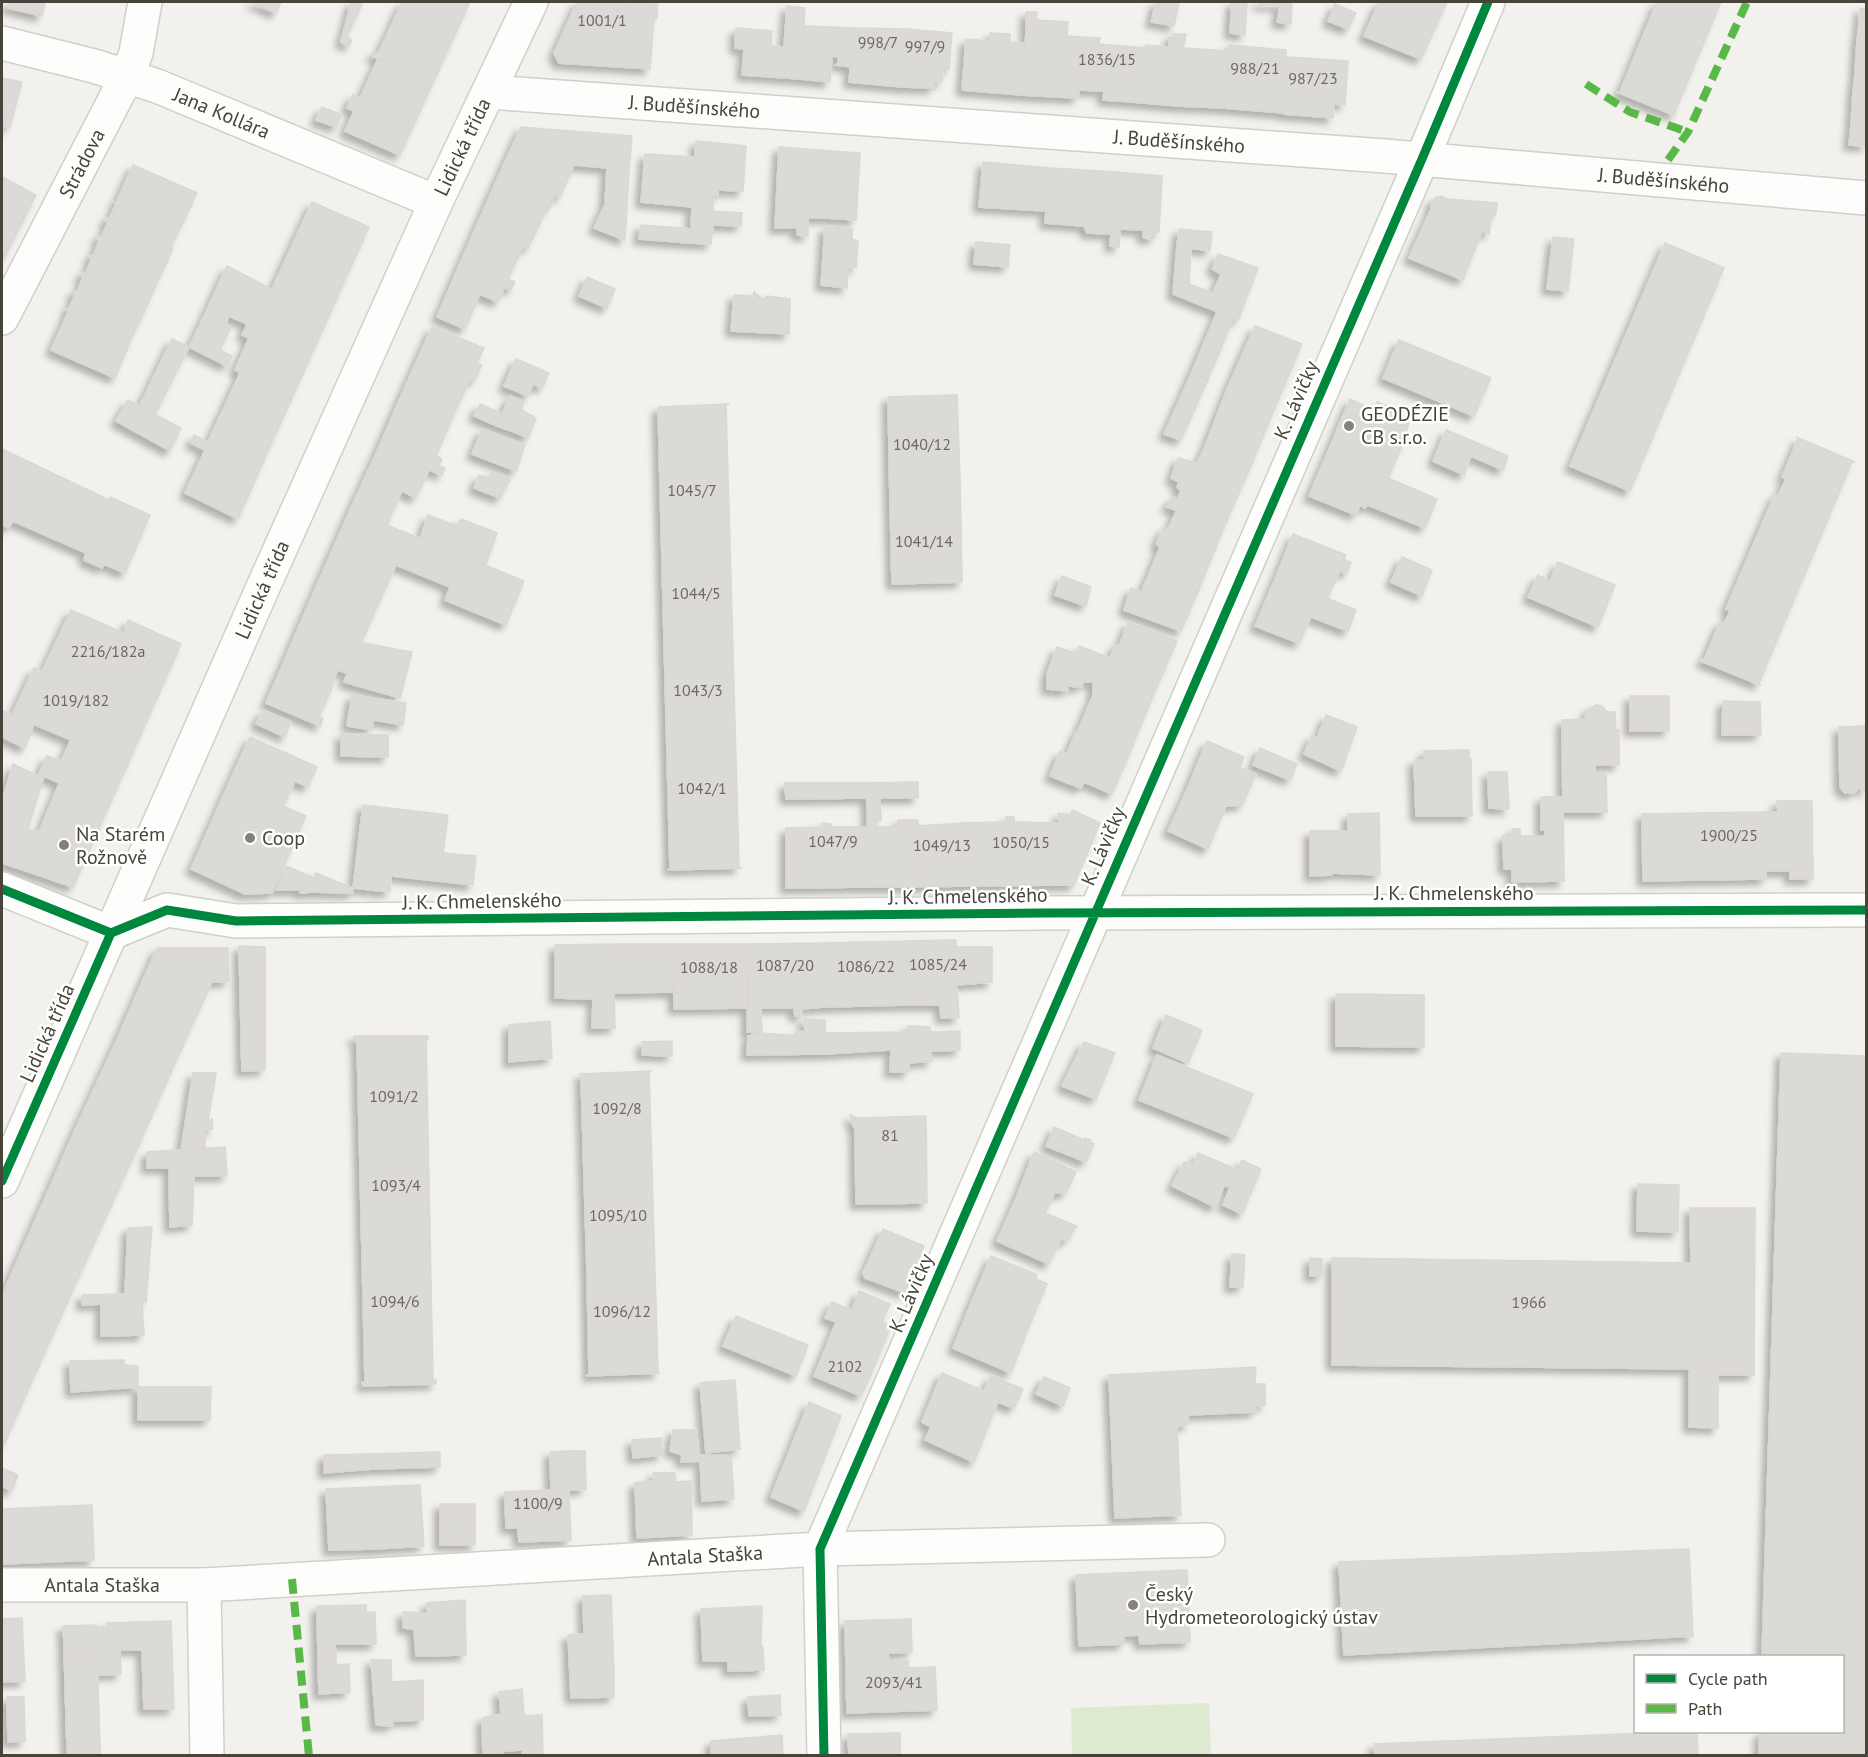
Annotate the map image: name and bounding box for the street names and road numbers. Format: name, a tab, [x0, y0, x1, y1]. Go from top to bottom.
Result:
street label: Jana Kollára	[169, 81, 274, 145]
street label: J. Buděšínského	[627, 89, 761, 124]
street label: Lidická třída	[428, 94, 497, 200]
street label: Strádova	[53, 124, 111, 203]
street label: J. Buděšínského	[1112, 124, 1246, 159]
street label: J. Buděšínského	[1596, 162, 1730, 199]
street label: K. Lávičky	[1268, 356, 1325, 443]
street label: Lidická třída	[229, 536, 295, 643]
street label: K. Lávičky	[1075, 802, 1132, 889]
street label: J. K. Chmelenského	[1373, 880, 1534, 906]
street label: J. K. Chmelenského	[887, 882, 1048, 910]
street label: J. K. Chmelenského	[401, 887, 562, 915]
street label: Lidická třída	[14, 980, 80, 1086]
street label: K. Lávičky	[883, 1249, 940, 1336]
street label: Antala Staška	[647, 1539, 764, 1572]
street label: Antala Staška	[44, 1572, 160, 1598]

